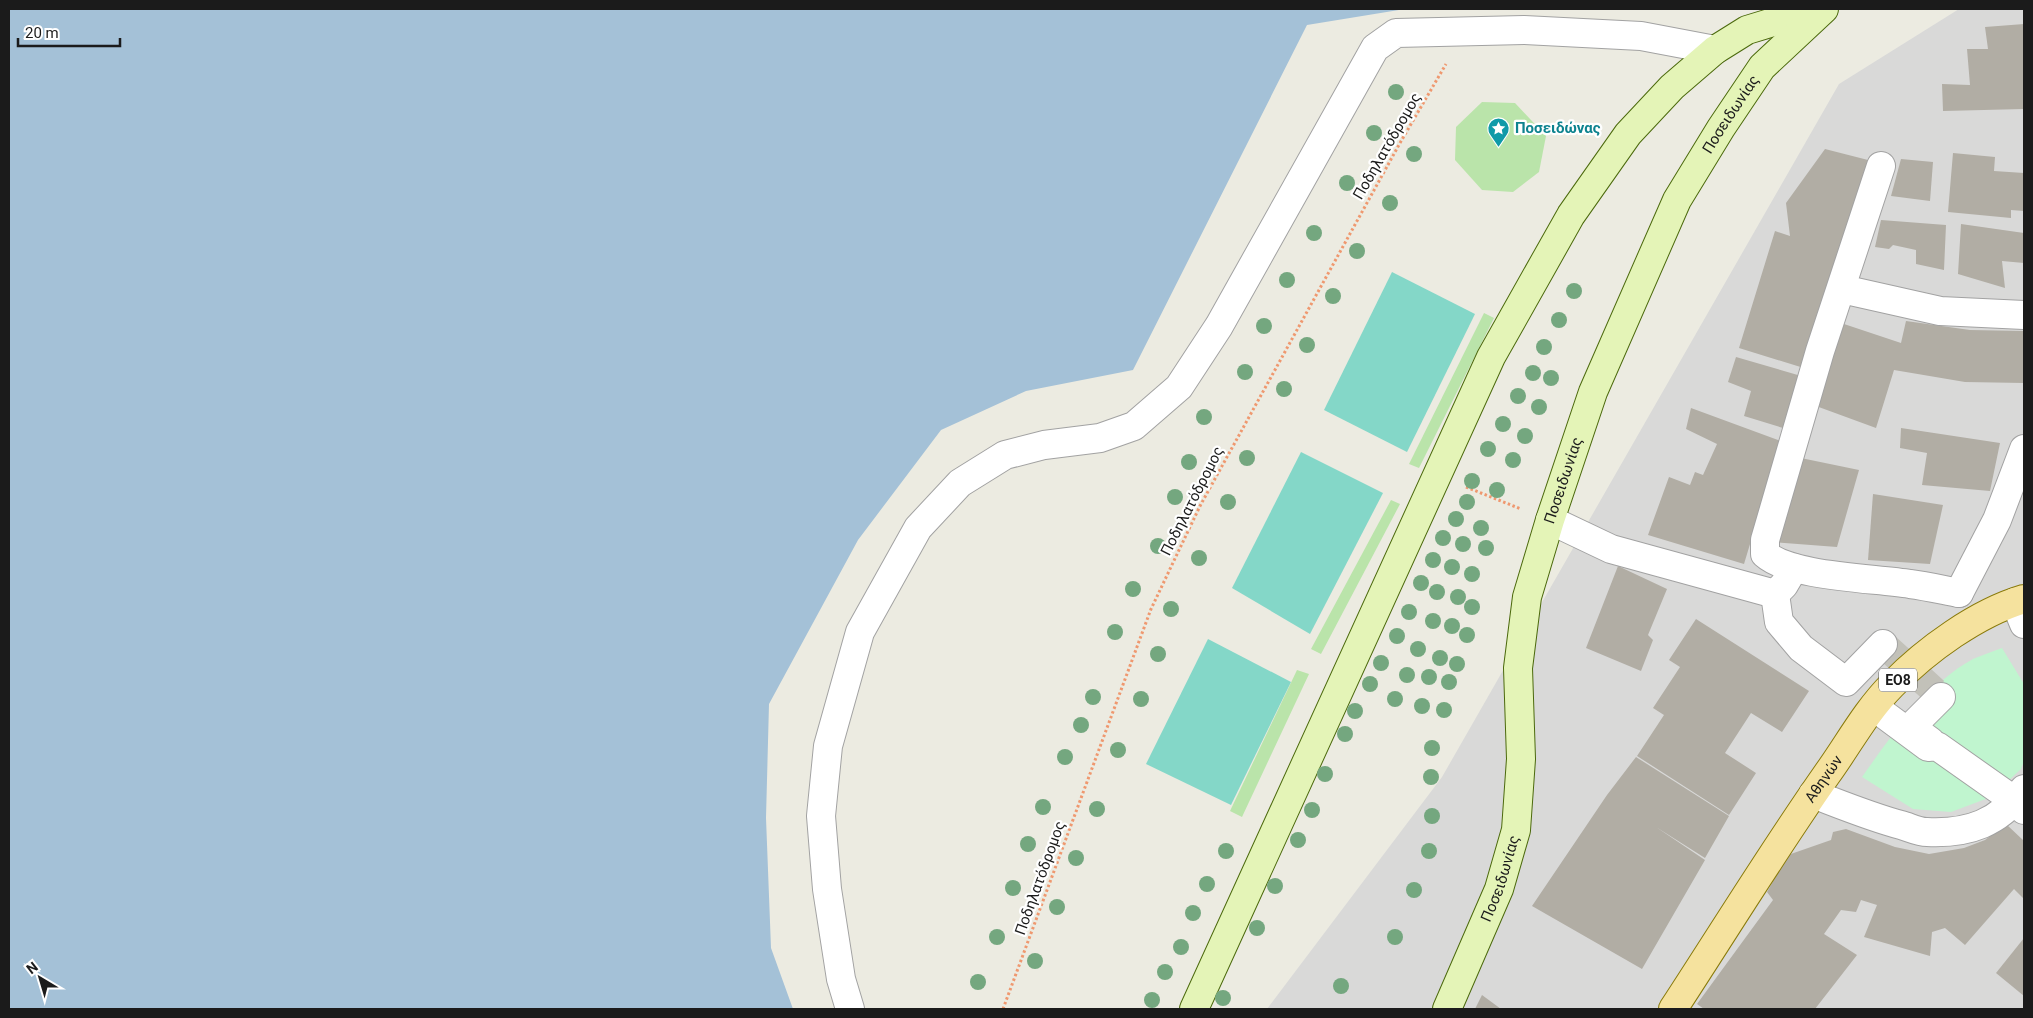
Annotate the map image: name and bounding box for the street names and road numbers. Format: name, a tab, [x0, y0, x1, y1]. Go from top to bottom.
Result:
street label: Ποσειδωνίας	[1698, 72, 1763, 157]
street label: Ποδηλατόδρομος	[1349, 90, 1425, 202]
street label: Ποσειδωνίας	[1540, 435, 1586, 526]
street label: Ποδηλατόδρομος	[1157, 443, 1227, 559]
road number: ΕΟ8	[1879, 668, 1917, 692]
street label: Αθηνών	[1801, 752, 1846, 806]
street label: Ποδηλατόδρομος	[1011, 819, 1069, 937]
street label: Ποσειδωνίας	[1477, 833, 1523, 925]

